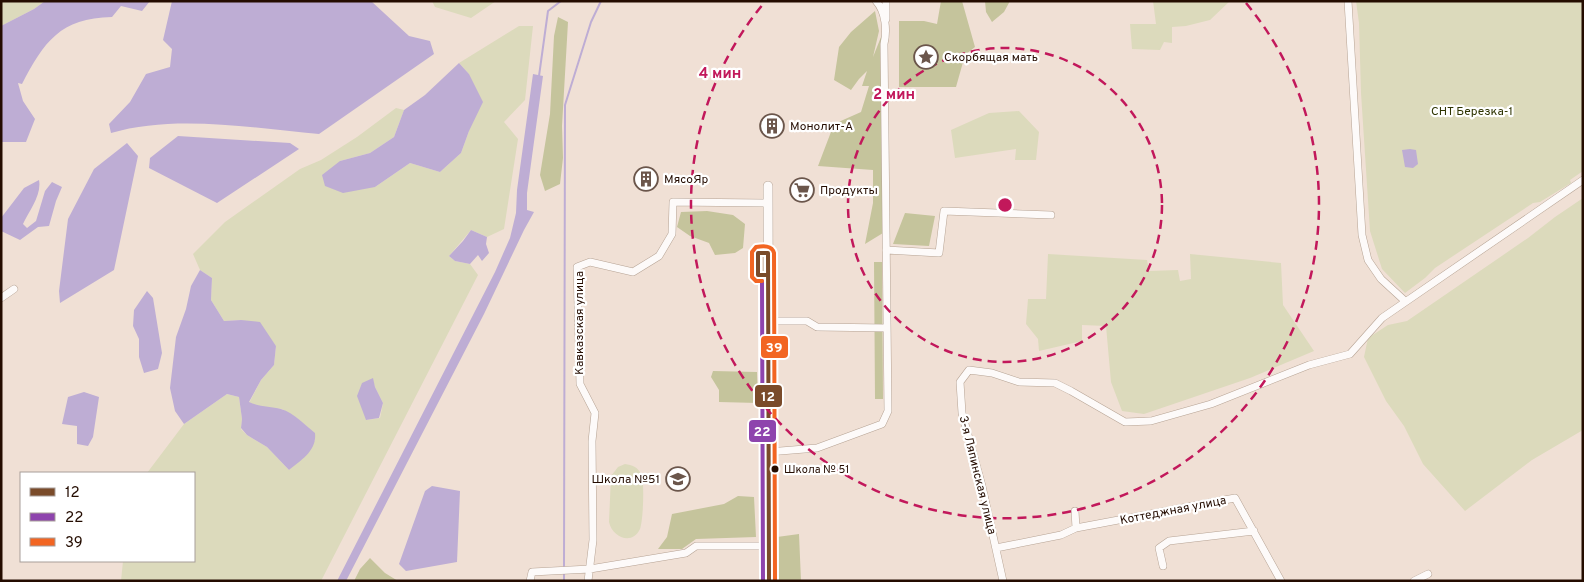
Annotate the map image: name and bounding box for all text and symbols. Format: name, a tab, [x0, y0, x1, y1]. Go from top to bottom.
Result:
place icon: Скорбящая мать	[913, 44, 939, 70]
place label: Скорбящая мать	[944, 50, 1038, 66]
text: 4 мин	[699, 65, 741, 84]
text: 2 мин	[873, 86, 915, 105]
park label: СНТ Березка-1	[1431, 104, 1513, 120]
building icon: Монолит-А	[759, 113, 785, 139]
place label: Монолит-А	[790, 119, 853, 135]
building icon: МясоЯр	[633, 166, 659, 192]
place label: МясоЯр	[664, 172, 709, 188]
supermarket icon: Продукты	[789, 177, 815, 203]
place label: Продукты	[820, 183, 878, 199]
centre of rings	[996, 196, 1014, 214]
street label: Кавказская улица	[572, 271, 588, 375]
line badge: 39	[760, 335, 789, 359]
text: 39	[766, 340, 782, 357]
line badge: 12	[754, 384, 783, 408]
text: 12	[761, 389, 775, 406]
street label: 3-я Ляпинская улица	[955, 414, 1000, 536]
line badge: 22	[748, 419, 777, 443]
text: 22	[753, 424, 771, 441]
place label: Школа № 51	[784, 463, 849, 477]
marker: Школа № 51	[770, 464, 780, 474]
school or university icon: Школа №51	[665, 466, 691, 492]
legend	[20, 472, 195, 562]
place label: Школа №51	[592, 472, 660, 488]
text: 12	[65, 484, 80, 503]
street label: Коттеджная улица	[1119, 493, 1228, 529]
text: 22	[65, 509, 83, 528]
text: 39	[65, 534, 83, 553]

